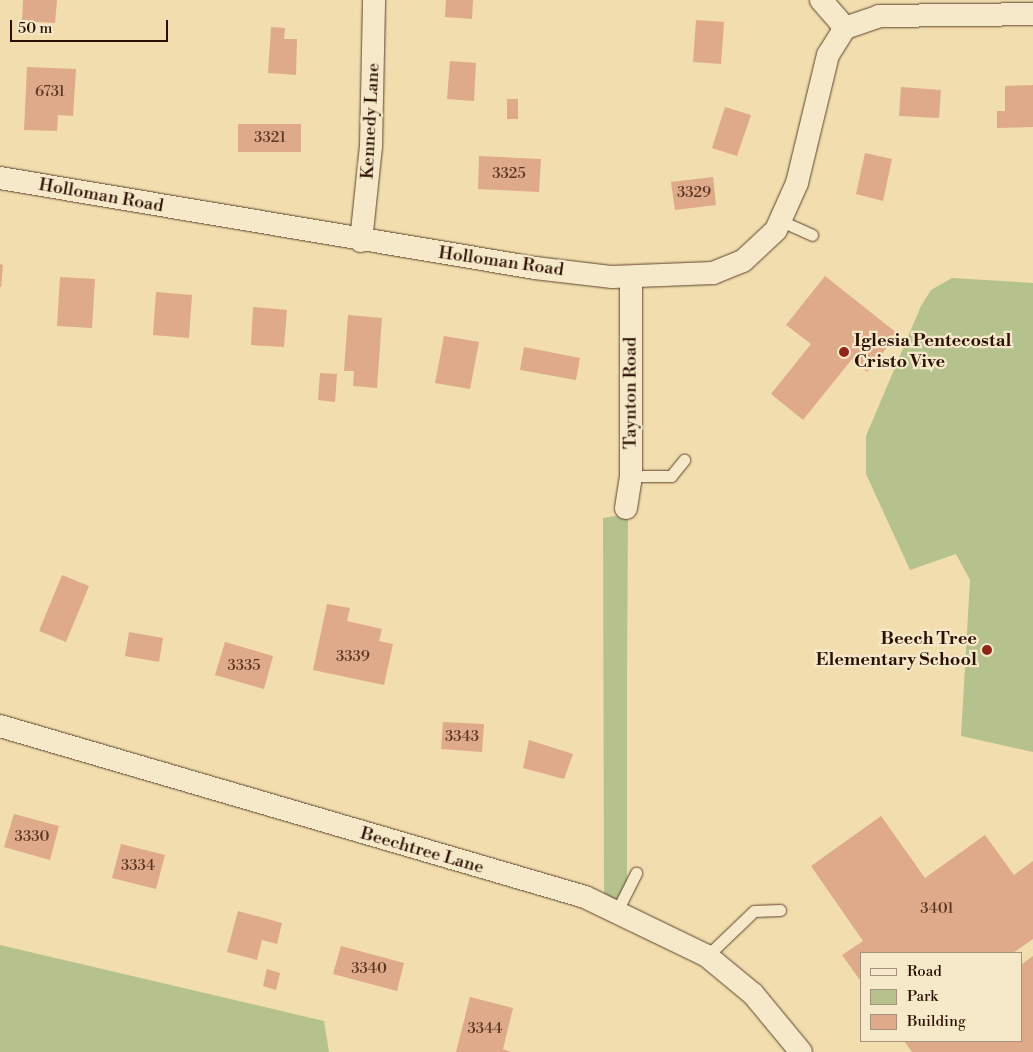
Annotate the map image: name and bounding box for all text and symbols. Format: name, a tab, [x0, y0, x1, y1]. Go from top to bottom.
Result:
scale bar	[12, 10, 170, 42]
text: 50 m	[18, 19, 52, 38]
street label: Kennedy Lane	[357, 62, 385, 180]
house number: 6731	[35, 83, 65, 101]
house number: 3321	[254, 129, 286, 147]
house number: 3325	[492, 165, 526, 183]
street label: Holloman Road	[37, 174, 165, 218]
house number: 3329	[677, 184, 711, 202]
street label: Holloman Road	[437, 243, 565, 281]
place label: Iglesia Pentecostal Cristo Vive	[854, 331, 1011, 374]
street label: Taynton Road	[620, 337, 642, 449]
marker: Iglesia Pentecostal Cristo Vive	[838, 346, 850, 358]
place label: Beech Tree Elementary School	[816, 629, 977, 672]
marker: Beech Tree Elementary School	[981, 644, 993, 656]
house number: 3339	[336, 648, 370, 666]
house number: 3335	[227, 657, 261, 675]
house number: 3343	[445, 728, 479, 746]
street label: Beechtree Lane	[358, 823, 486, 879]
house number: 3330	[15, 828, 49, 846]
house number: 3334	[121, 857, 155, 875]
house number: 3401	[920, 900, 954, 918]
legend	[860, 952, 1023, 1042]
house number: 3340	[351, 960, 387, 978]
text: Road	[907, 962, 942, 981]
text: Park	[907, 987, 938, 1006]
text: Building	[907, 1012, 966, 1031]
house number: 3344	[468, 1020, 502, 1038]

